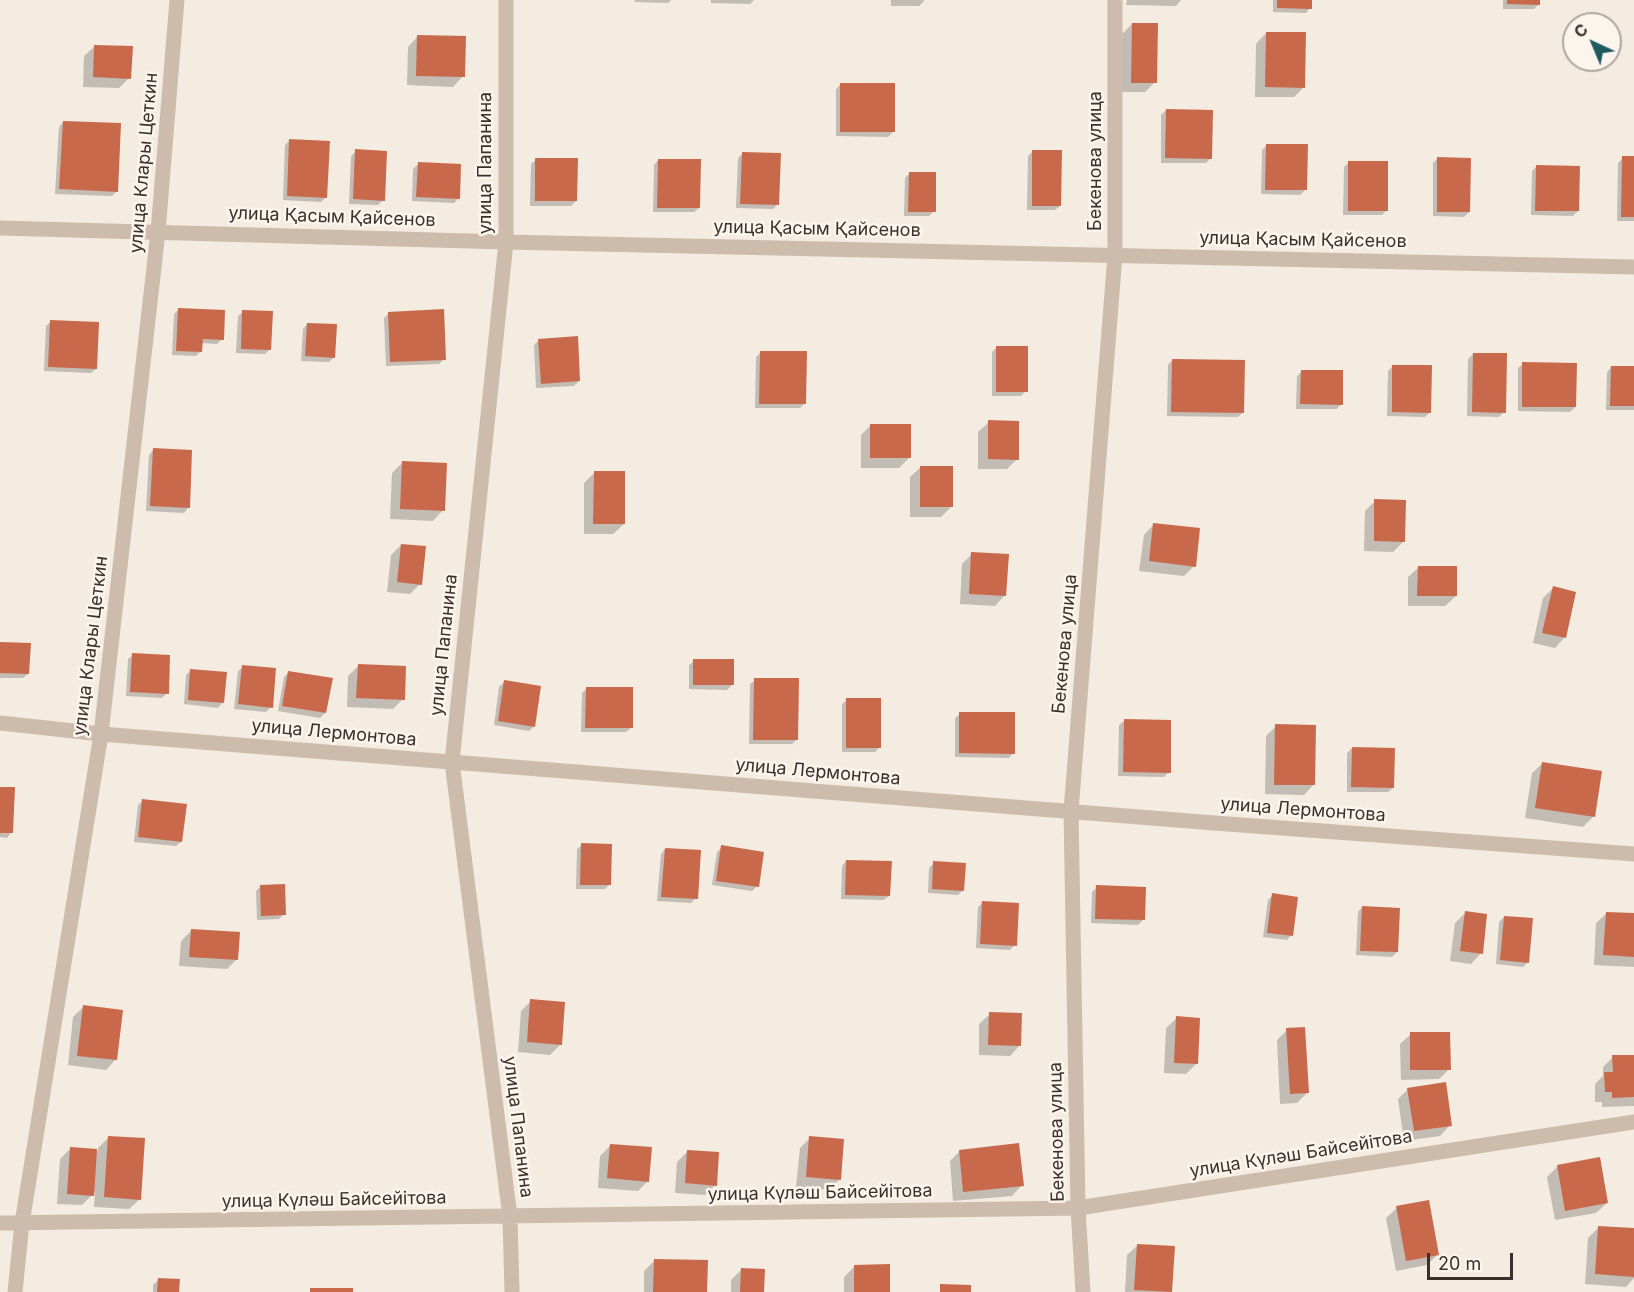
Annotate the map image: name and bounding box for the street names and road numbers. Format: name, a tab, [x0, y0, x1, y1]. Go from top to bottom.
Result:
street label: улица Клары Цеткин	[125, 72, 163, 254]
street label: Бекенова улица	[1085, 91, 1107, 231]
street label: улица Папанина	[475, 92, 497, 234]
street label: улица Қасым Қайсенов	[228, 203, 436, 231]
street label: улица Қасым Қайсенов	[713, 216, 921, 242]
street label: улица Қасым Қайсенов	[1199, 227, 1407, 253]
street label: улица Клары Цеткин	[69, 555, 113, 737]
street label: улица Папанина	[426, 573, 462, 717]
street label: Бекенова улица	[1048, 573, 1082, 715]
street label: улица Лермонтова	[251, 715, 417, 751]
street label: улица Лермонтова	[735, 754, 901, 790]
street label: улица Лермонтова	[1220, 793, 1386, 827]
street label: улица Папанина	[499, 1055, 537, 1199]
street label: Бекенова улица	[1045, 1062, 1069, 1202]
street label: улица Күләш Байсейітова	[1188, 1126, 1414, 1182]
street label: улица Күләш Байсейітова	[707, 1180, 933, 1206]
street label: улица Күләш Байсейітова	[221, 1187, 447, 1213]

